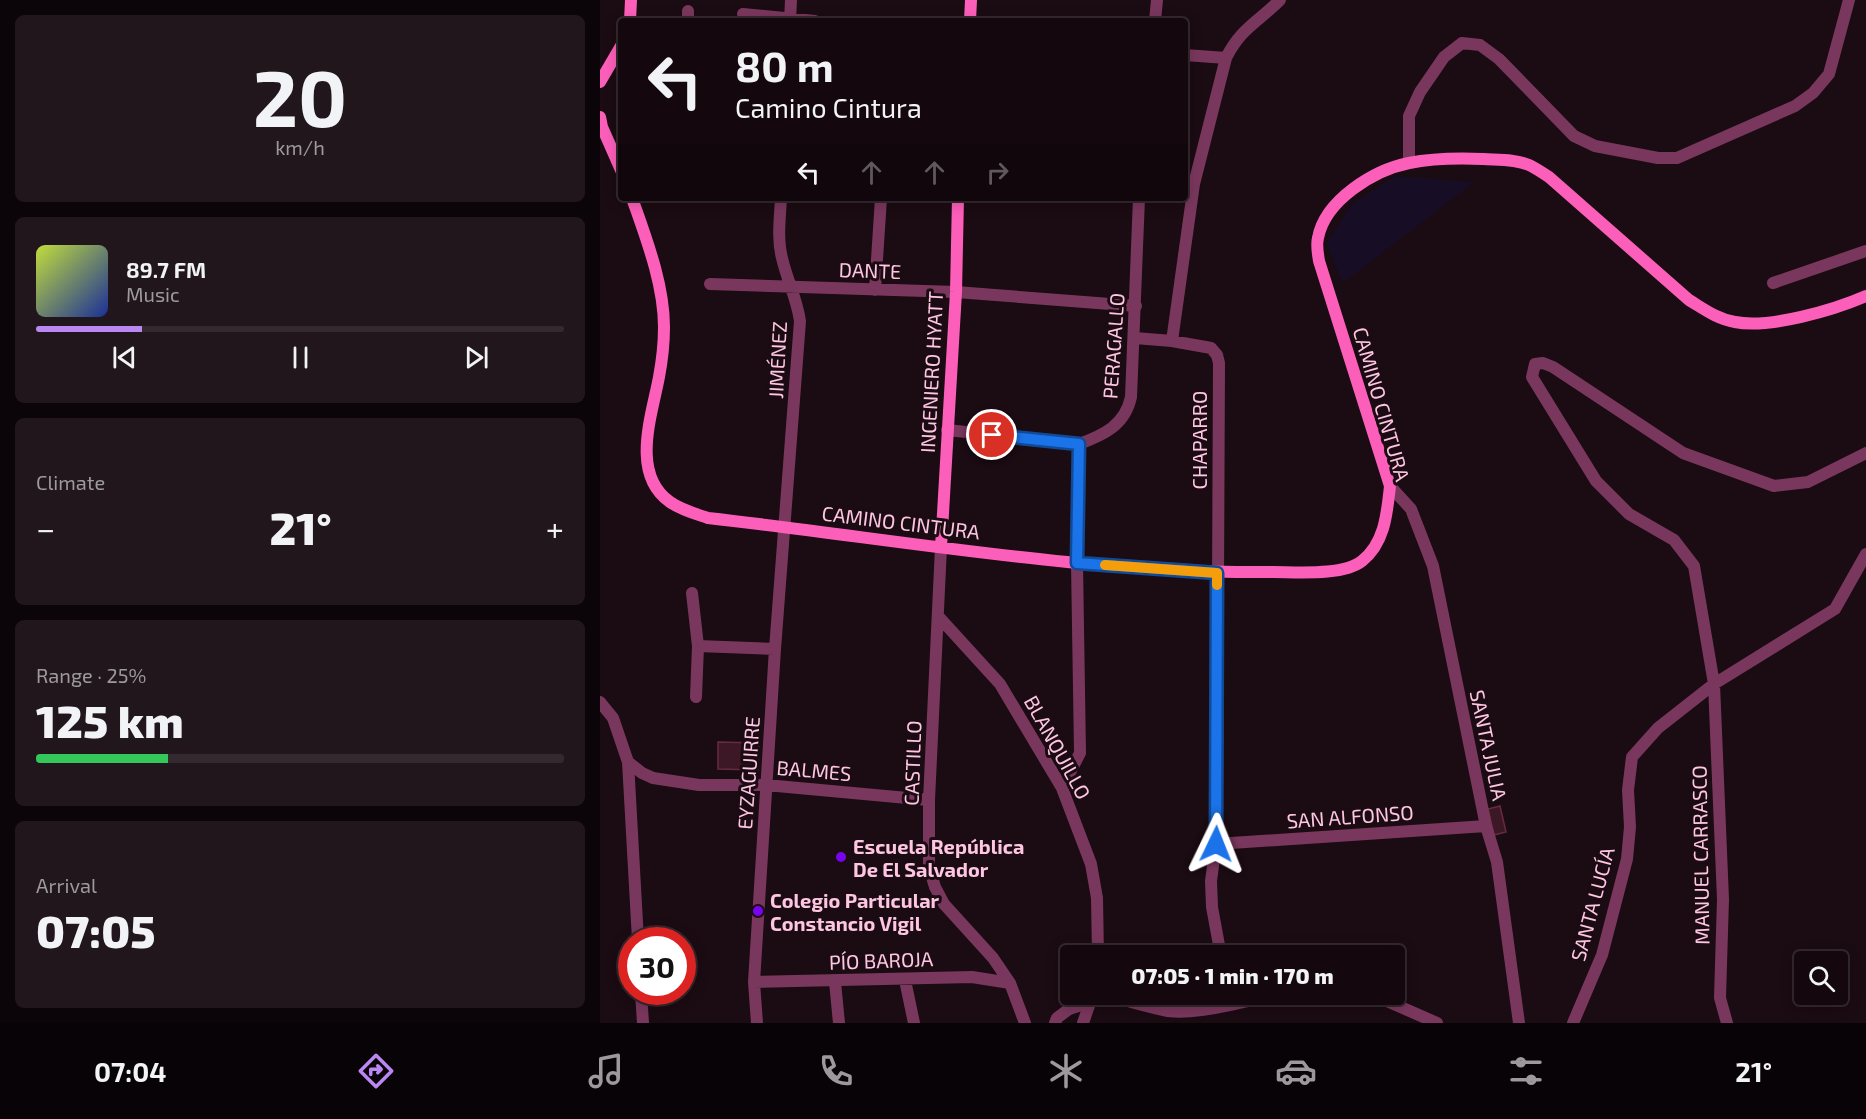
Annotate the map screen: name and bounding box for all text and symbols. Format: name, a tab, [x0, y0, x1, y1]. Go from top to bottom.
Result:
text: 80 m	[735, 40, 834, 90]
icon: left	[636, 42, 714, 120]
text: 20	[253, 49, 347, 143]
text: Camino Cintura	[735, 91, 922, 123]
text: km/h	[275, 135, 325, 159]
icon: left	[792, 156, 825, 189]
icon: ahead	[855, 156, 888, 189]
icon: ahead	[918, 156, 951, 189]
icon: right	[981, 156, 1014, 189]
text: 89.7 FM	[126, 256, 206, 282]
street label: DANTE	[838, 257, 902, 283]
text: Music	[126, 282, 180, 306]
street label: INGENIERO HYATT	[915, 290, 947, 454]
street label: PERAGALLO	[1097, 292, 1129, 400]
street label: JIMÉNEZ	[763, 321, 791, 399]
street label: CAMINO CINTURA	[1349, 324, 1416, 484]
icon: previous	[108, 341, 141, 374]
icon: pause	[284, 341, 317, 374]
icon: next	[460, 341, 493, 374]
street label: CHAPARRO	[1187, 391, 1211, 489]
pin	[966, 409, 1017, 460]
icon: arrive	[975, 418, 1008, 451]
text: Climate	[36, 470, 105, 494]
text: 21°	[270, 500, 332, 554]
street label: CAMINO CINTURA	[821, 500, 982, 544]
text: −	[36, 508, 55, 548]
text: +	[546, 508, 564, 548]
text: Range · 25%	[36, 663, 146, 687]
street label: SANTA JULIA	[1466, 688, 1513, 803]
street label: BLANQUILLO	[1020, 691, 1096, 803]
text: 125 km	[36, 693, 184, 747]
street label: EYZAGUIRRE	[732, 716, 764, 830]
street label: CASTILLO	[899, 720, 925, 806]
street label: BALMES	[776, 755, 852, 785]
street label: MANUEL CARRASCO	[1686, 765, 1714, 945]
street label: SAN ALFONSO	[1286, 800, 1414, 832]
position arrow	[1184, 812, 1248, 876]
place label: Escuela República De El Salvador	[853, 834, 1024, 881]
street label: SANTA LUCÍA	[1565, 844, 1619, 964]
marker: Escuela República De El Salvador	[834, 850, 848, 864]
text: Arrival	[36, 873, 97, 897]
place label: Colegio Particular Constancio Vigil	[770, 888, 940, 935]
text: 07:05	[36, 903, 156, 957]
marker: Colegio Particular Constancio Vigil	[751, 904, 765, 918]
speed limit sign: 30	[618, 927, 696, 1005]
street label: PÍO BAROJA	[828, 946, 934, 974]
map controls	[1794, 951, 1848, 1005]
button: search	[1794, 951, 1848, 1005]
text: 07:05 · 1 min · 170 m	[1131, 962, 1334, 988]
icon: directions	[355, 1050, 397, 1092]
icon: music	[585, 1050, 627, 1092]
icon: phone	[815, 1050, 857, 1092]
icon: climate	[1045, 1050, 1087, 1092]
icon: car	[1275, 1050, 1317, 1092]
icon: filters	[1505, 1050, 1547, 1092]
text: 07:04	[94, 1055, 167, 1087]
text: 21°	[1735, 1055, 1772, 1087]

